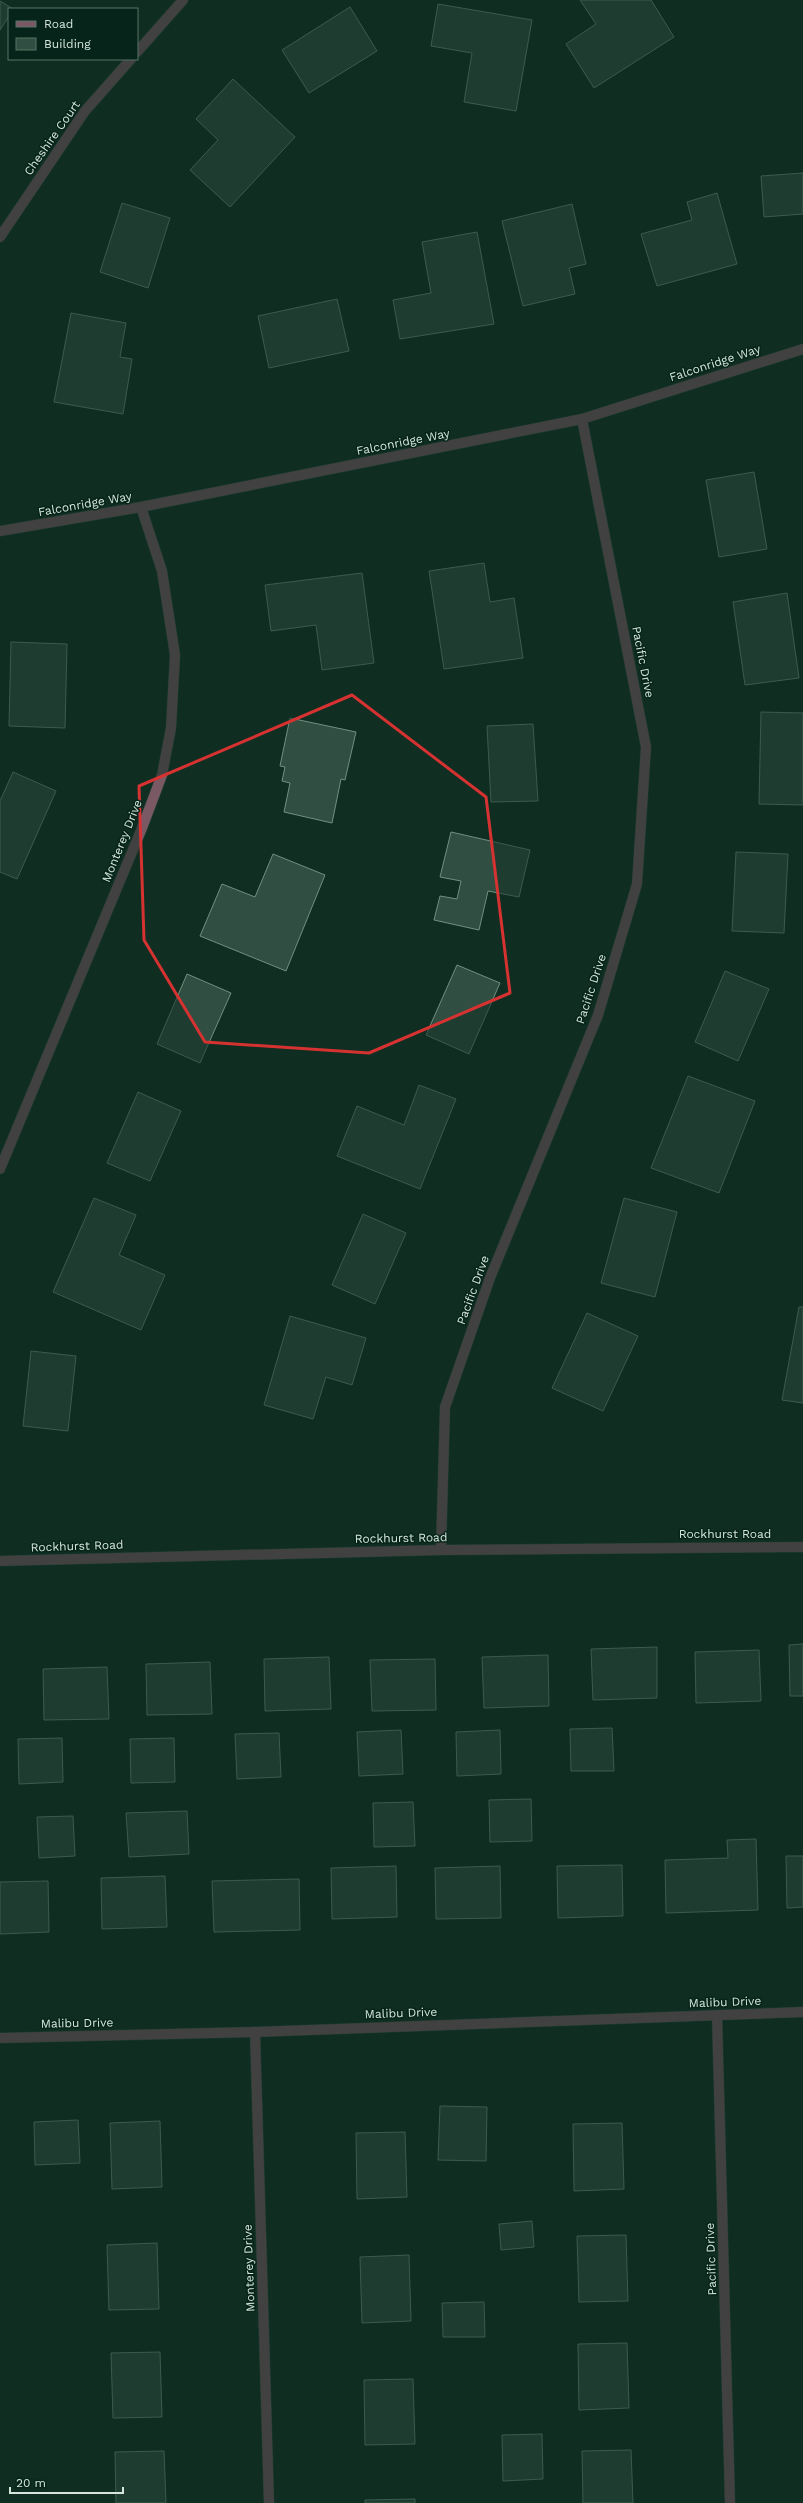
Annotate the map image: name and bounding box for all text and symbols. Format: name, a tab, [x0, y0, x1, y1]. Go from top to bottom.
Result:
legend	[8, 8, 138, 60]
text: Road	[44, 17, 73, 31]
text: Building	[44, 37, 91, 51]
street label: Cheshire Court	[21, 98, 83, 178]
street label: Falconridge Way	[668, 341, 763, 384]
street label: Falconridge Way	[355, 426, 452, 458]
street label: Falconridge Way	[37, 489, 134, 519]
street label: Pacific Drive	[629, 625, 657, 699]
street label: Monterey Drive	[99, 798, 145, 884]
street label: Pacific Drive	[573, 952, 609, 1026]
street label: Pacific Drive	[454, 1253, 492, 1327]
street label: Rockhurst Road	[679, 1527, 771, 1541]
street label: Rockhurst Road	[355, 1530, 447, 1546]
street label: Rockhurst Road	[30, 1537, 124, 1555]
street label: Malibu Drive	[688, 1994, 762, 2010]
street label: Malibu Drive	[364, 2005, 438, 2021]
street label: Malibu Drive	[41, 2015, 114, 2031]
street label: Pacific Drive	[703, 2222, 719, 2296]
street label: Monterey Drive	[240, 2224, 258, 2312]
scale bar	[10, 2469, 123, 2495]
text: 20 m	[16, 2476, 46, 2490]

